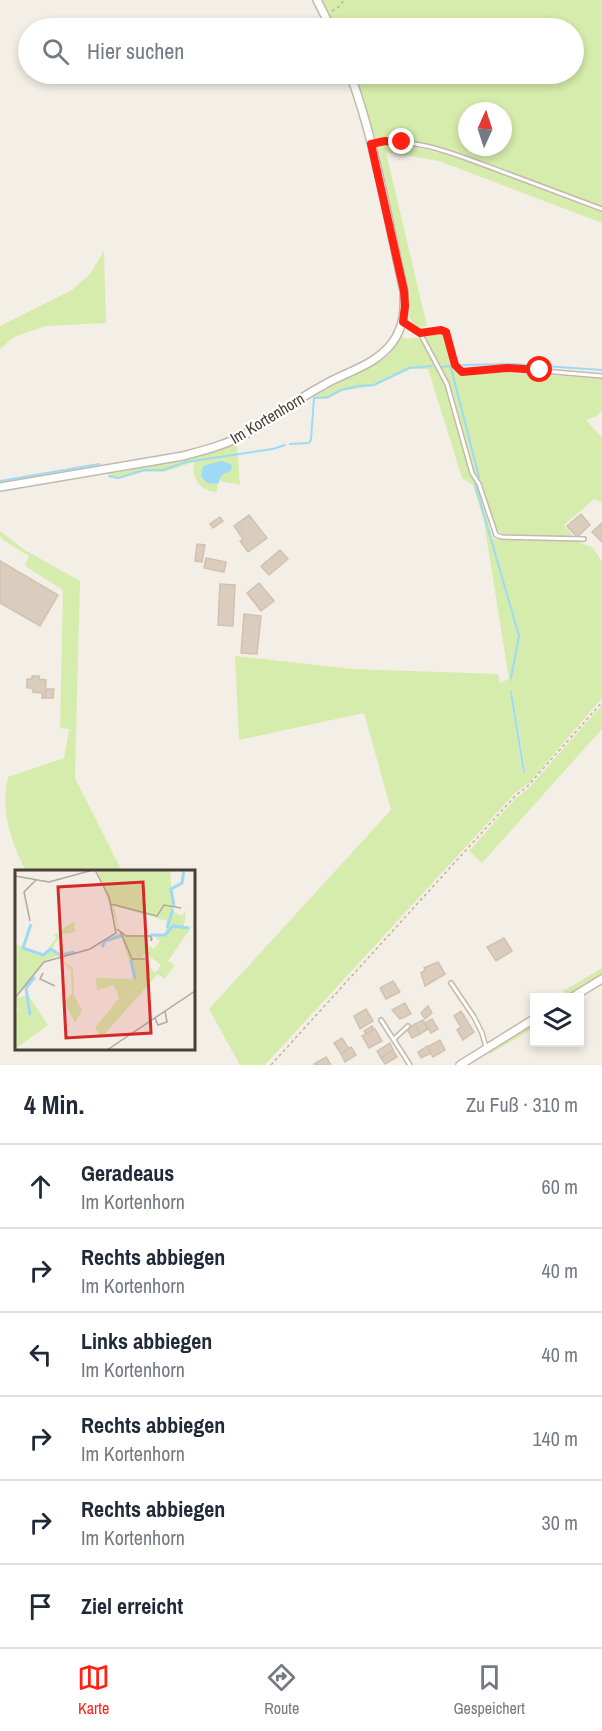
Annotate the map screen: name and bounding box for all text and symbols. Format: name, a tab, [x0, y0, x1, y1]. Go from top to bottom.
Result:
search box	[18, 18, 584, 84]
icon: search	[39, 35, 72, 68]
text: Hier suchen	[87, 36, 184, 66]
north arrow	[458, 102, 512, 156]
route end	[388, 128, 414, 154]
route start	[526, 356, 552, 382]
street label: Im Kortenhorn	[226, 387, 308, 449]
inset map	[15, 870, 195, 1050]
map controls	[530, 993, 584, 1047]
button: layers	[530, 993, 584, 1047]
text: 4 Min.	[24, 1087, 84, 1122]
text: Zu Fuß · 310 m	[466, 1091, 578, 1118]
text: Geradeaus	[81, 1158, 174, 1188]
icon: ahead	[24, 1170, 57, 1203]
text: 60 m	[542, 1173, 578, 1200]
text: Im Kortenhorn	[81, 1188, 185, 1215]
text: Rechts abbiegen	[81, 1242, 225, 1272]
icon: right	[24, 1254, 57, 1287]
text: 40 m	[542, 1257, 578, 1284]
text: Im Kortenhorn	[81, 1272, 185, 1299]
text: Links abbiegen	[81, 1326, 212, 1356]
icon: left	[24, 1338, 57, 1371]
text: 40 m	[542, 1341, 578, 1368]
text: Im Kortenhorn	[81, 1356, 185, 1383]
text: Rechts abbiegen	[81, 1410, 225, 1440]
icon: right	[24, 1422, 57, 1455]
text: 140 m	[532, 1425, 578, 1452]
text: Im Kortenhorn	[81, 1440, 185, 1467]
text: Rechts abbiegen	[81, 1494, 225, 1524]
icon: right	[24, 1506, 57, 1539]
text: 30 m	[542, 1509, 578, 1536]
text: Im Kortenhorn	[81, 1524, 185, 1551]
icon: arrive	[24, 1590, 57, 1623]
text: Ziel erreicht	[81, 1591, 183, 1621]
tab: Karte	[77, 1661, 110, 1719]
tab: Route	[264, 1661, 299, 1719]
tab: Gespeichert	[453, 1661, 525, 1719]

